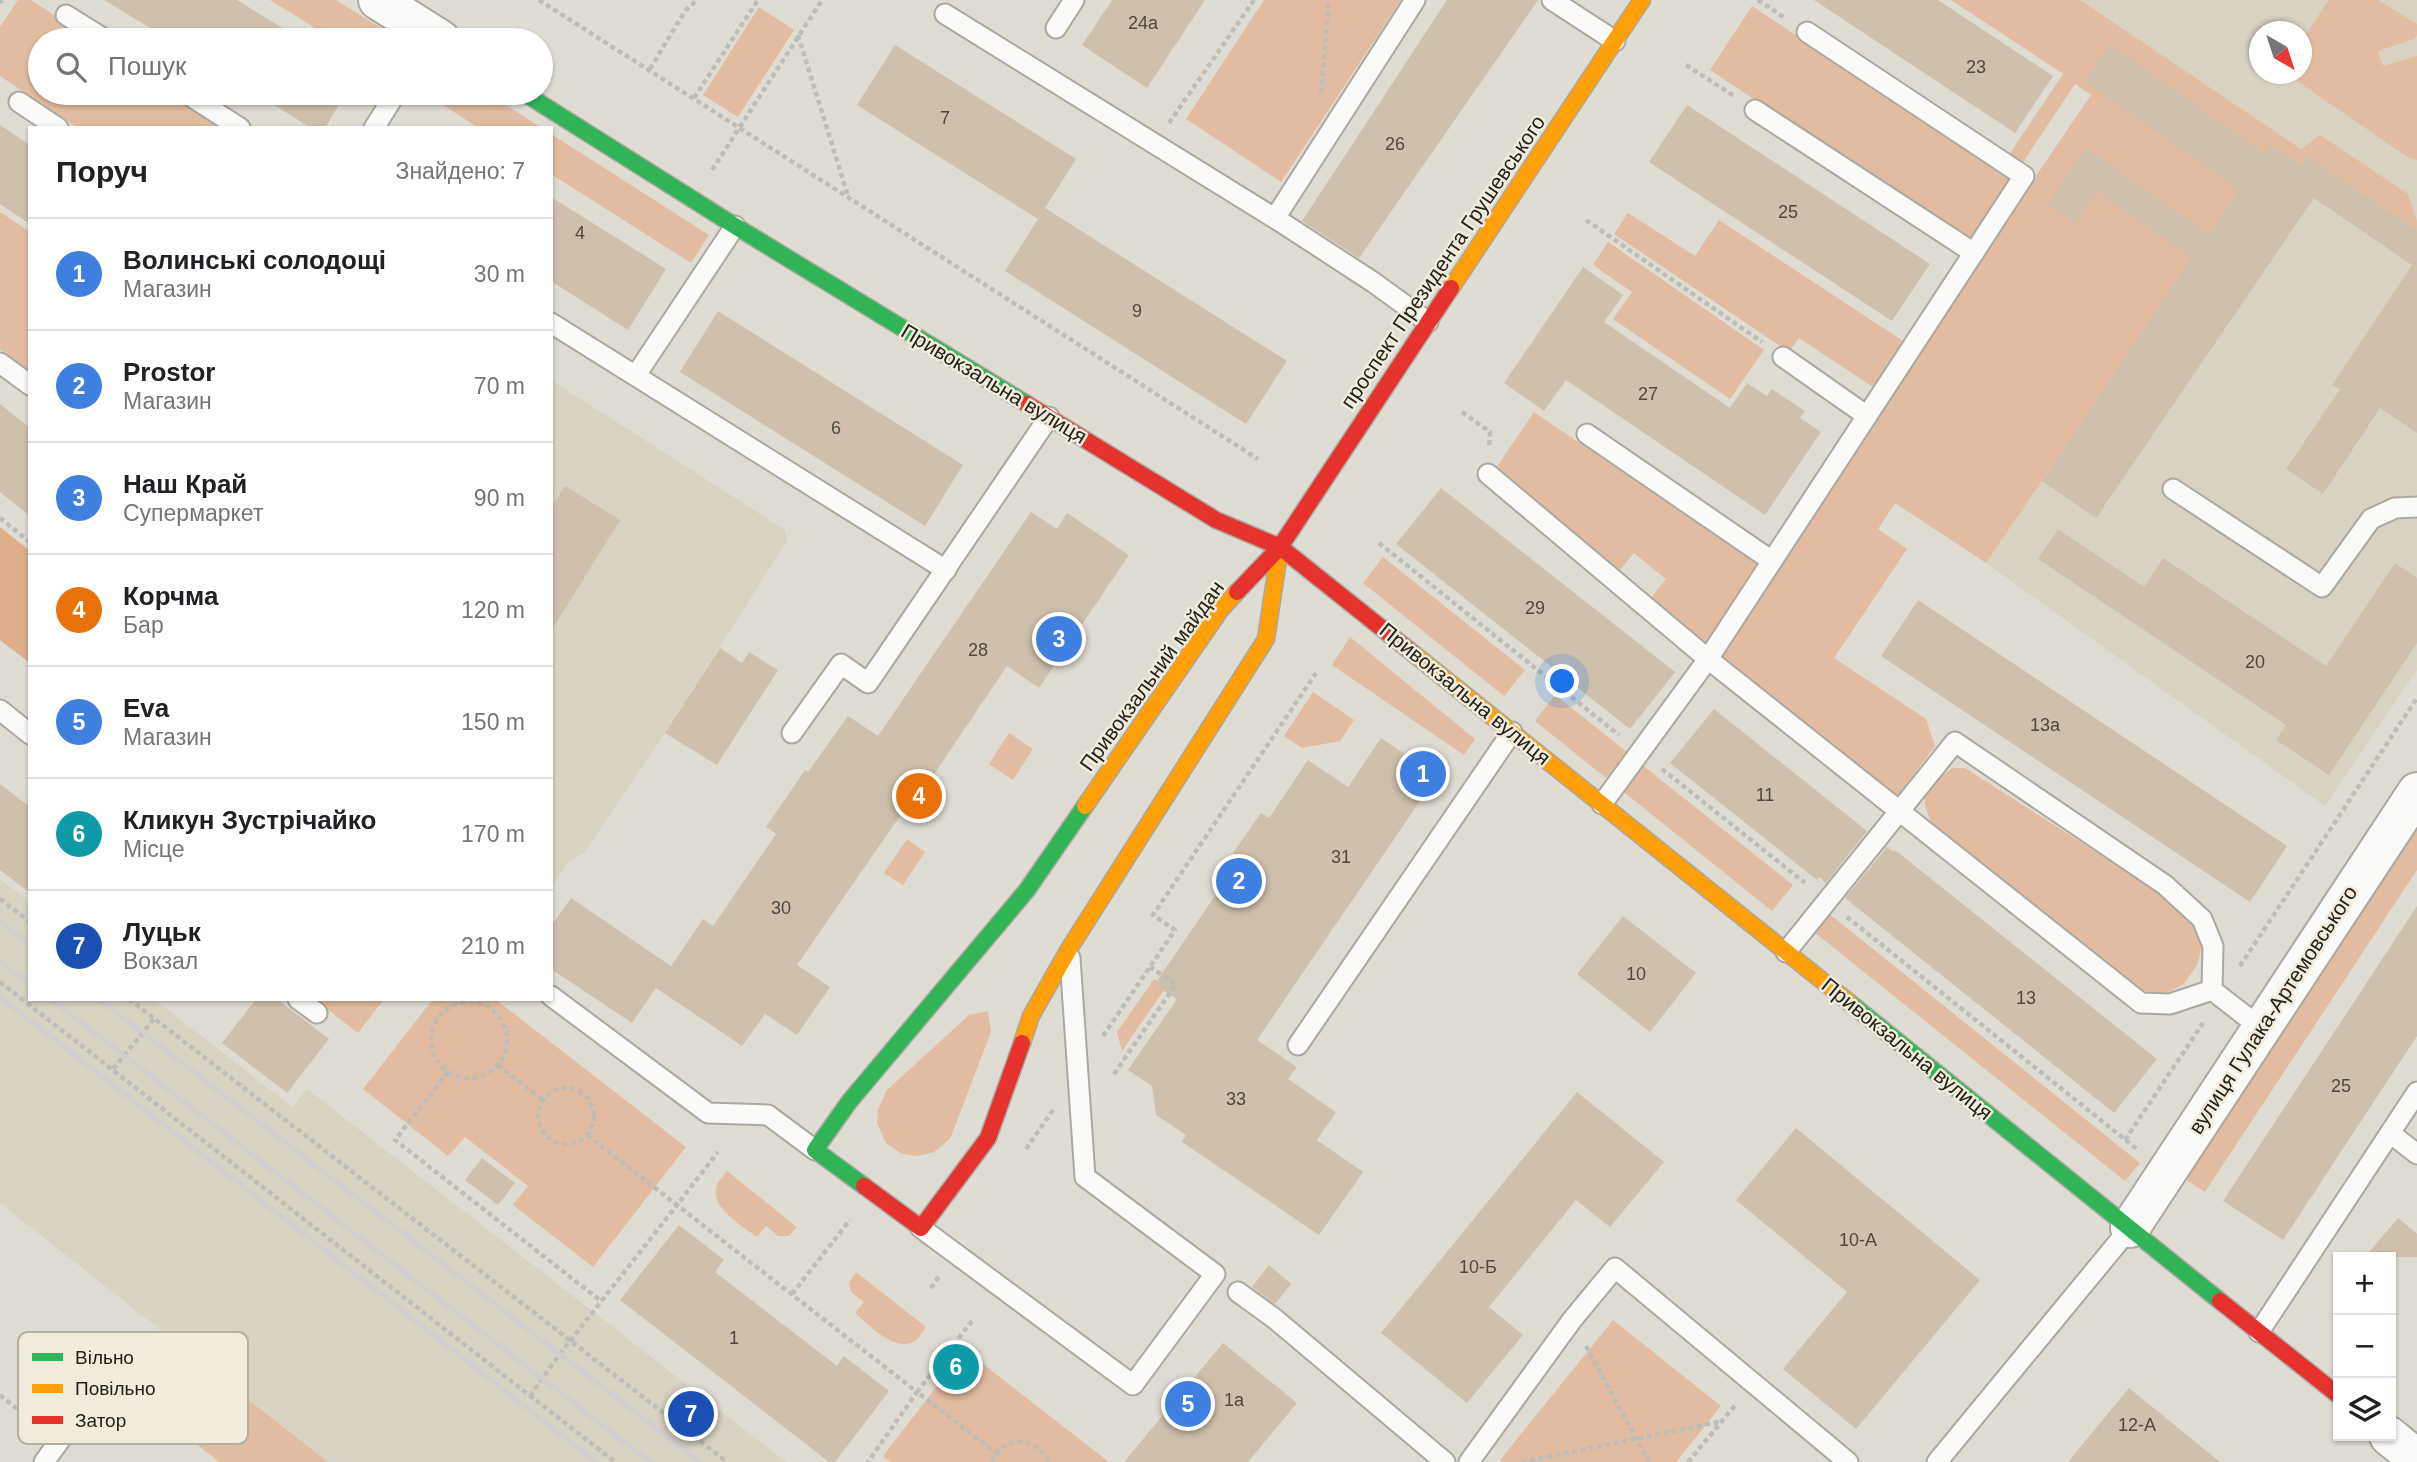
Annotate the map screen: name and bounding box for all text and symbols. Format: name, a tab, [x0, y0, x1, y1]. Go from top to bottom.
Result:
house number: 24а	[1128, 13, 1159, 33]
north arrow	[2249, 21, 2312, 84]
search box	[28, 28, 553, 105]
icon: search	[52, 48, 90, 86]
text: Пошук	[108, 51, 186, 81]
house number: 23	[1966, 57, 1986, 77]
house number: 7	[940, 108, 950, 128]
street label: проспект Президента Грушевського	[1336, 111, 1549, 412]
house number: 26	[1385, 134, 1405, 154]
text: Поруч	[56, 155, 148, 188]
text: Знайдено: 7	[395, 158, 525, 184]
house number: 25	[1778, 202, 1798, 222]
house number: 4	[575, 223, 585, 243]
text: Волинські солодощі	[123, 245, 386, 275]
text: 1	[73, 261, 85, 287]
text: 30 m	[474, 261, 525, 287]
text: Магазин	[123, 276, 212, 302]
house number: 9	[1132, 301, 1142, 321]
street label: Привокзальна вулиця	[897, 319, 1091, 448]
text: Prostor	[123, 357, 215, 387]
text: 2	[73, 373, 85, 399]
text: 70 m	[474, 373, 525, 399]
house number: 27	[1638, 384, 1658, 404]
text: Магазин	[123, 388, 212, 414]
house number: 6	[831, 418, 841, 438]
text: Наш Край	[123, 469, 247, 499]
text: 3	[73, 485, 85, 511]
text: 90 m	[474, 485, 525, 511]
text: Супермаркет	[123, 500, 263, 526]
street label: Привокзальний майдан	[1075, 576, 1228, 775]
text: Корчма	[123, 581, 218, 611]
text: 4	[73, 597, 85, 623]
text: 120 m	[461, 597, 525, 623]
house number: 29	[1525, 598, 1545, 618]
text: Бар	[123, 612, 164, 638]
pin: 3	[1036, 613, 1082, 665]
street label: Привокзальна вулиця	[1376, 618, 1555, 769]
house number: 28	[968, 640, 988, 660]
house number: 20	[2245, 652, 2265, 672]
your location	[1545, 664, 1579, 698]
text: Eva	[123, 693, 169, 723]
text: 5	[73, 709, 85, 735]
text: 150 m	[461, 709, 525, 735]
house number: 13а	[2030, 715, 2061, 735]
text: Магазин	[123, 724, 212, 750]
pin: 1	[1400, 748, 1446, 800]
pin: 4	[896, 770, 942, 822]
house number: 11	[1756, 785, 1774, 805]
text: Кликун Зустрічайко	[123, 805, 376, 835]
text: 6	[73, 821, 85, 847]
text: 170 m	[461, 821, 525, 847]
text: Місце	[123, 836, 184, 862]
house number: 31	[1331, 847, 1351, 867]
pin: 2	[1216, 855, 1262, 907]
street label: вулиця Гулака-Артемовського	[2184, 881, 2361, 1138]
house number: 30	[771, 898, 791, 918]
text: Луцьк	[123, 917, 201, 947]
text: 7	[73, 933, 85, 959]
text: 210 m	[461, 933, 525, 959]
text: Вокзал	[123, 948, 198, 974]
house number: 10	[1626, 964, 1646, 984]
street label: Привокзальна вулиця	[1818, 973, 1997, 1124]
house number: 13	[2016, 988, 2036, 1008]
house number: 25	[2331, 1076, 2351, 1096]
house number: 33	[1226, 1089, 1246, 1109]
house number: 10-А	[1839, 1230, 1877, 1250]
map controls	[2333, 1252, 2396, 1441]
button: +	[2333, 1252, 2396, 1315]
house number: 10-Б	[1459, 1257, 1497, 1277]
button: −	[2333, 1315, 2396, 1378]
house number: 1	[729, 1328, 739, 1348]
legend	[18, 1332, 248, 1444]
pin: 6	[933, 1341, 979, 1393]
text: Вільно	[75, 1347, 134, 1368]
text: Повільно	[75, 1378, 156, 1399]
pin: 5	[1165, 1378, 1211, 1430]
button: layers	[2333, 1378, 2396, 1441]
pin: 7	[668, 1388, 714, 1440]
house number: 1а	[1224, 1390, 1245, 1410]
text: Затор	[75, 1410, 126, 1431]
house number: 12-А	[2118, 1415, 2156, 1435]

